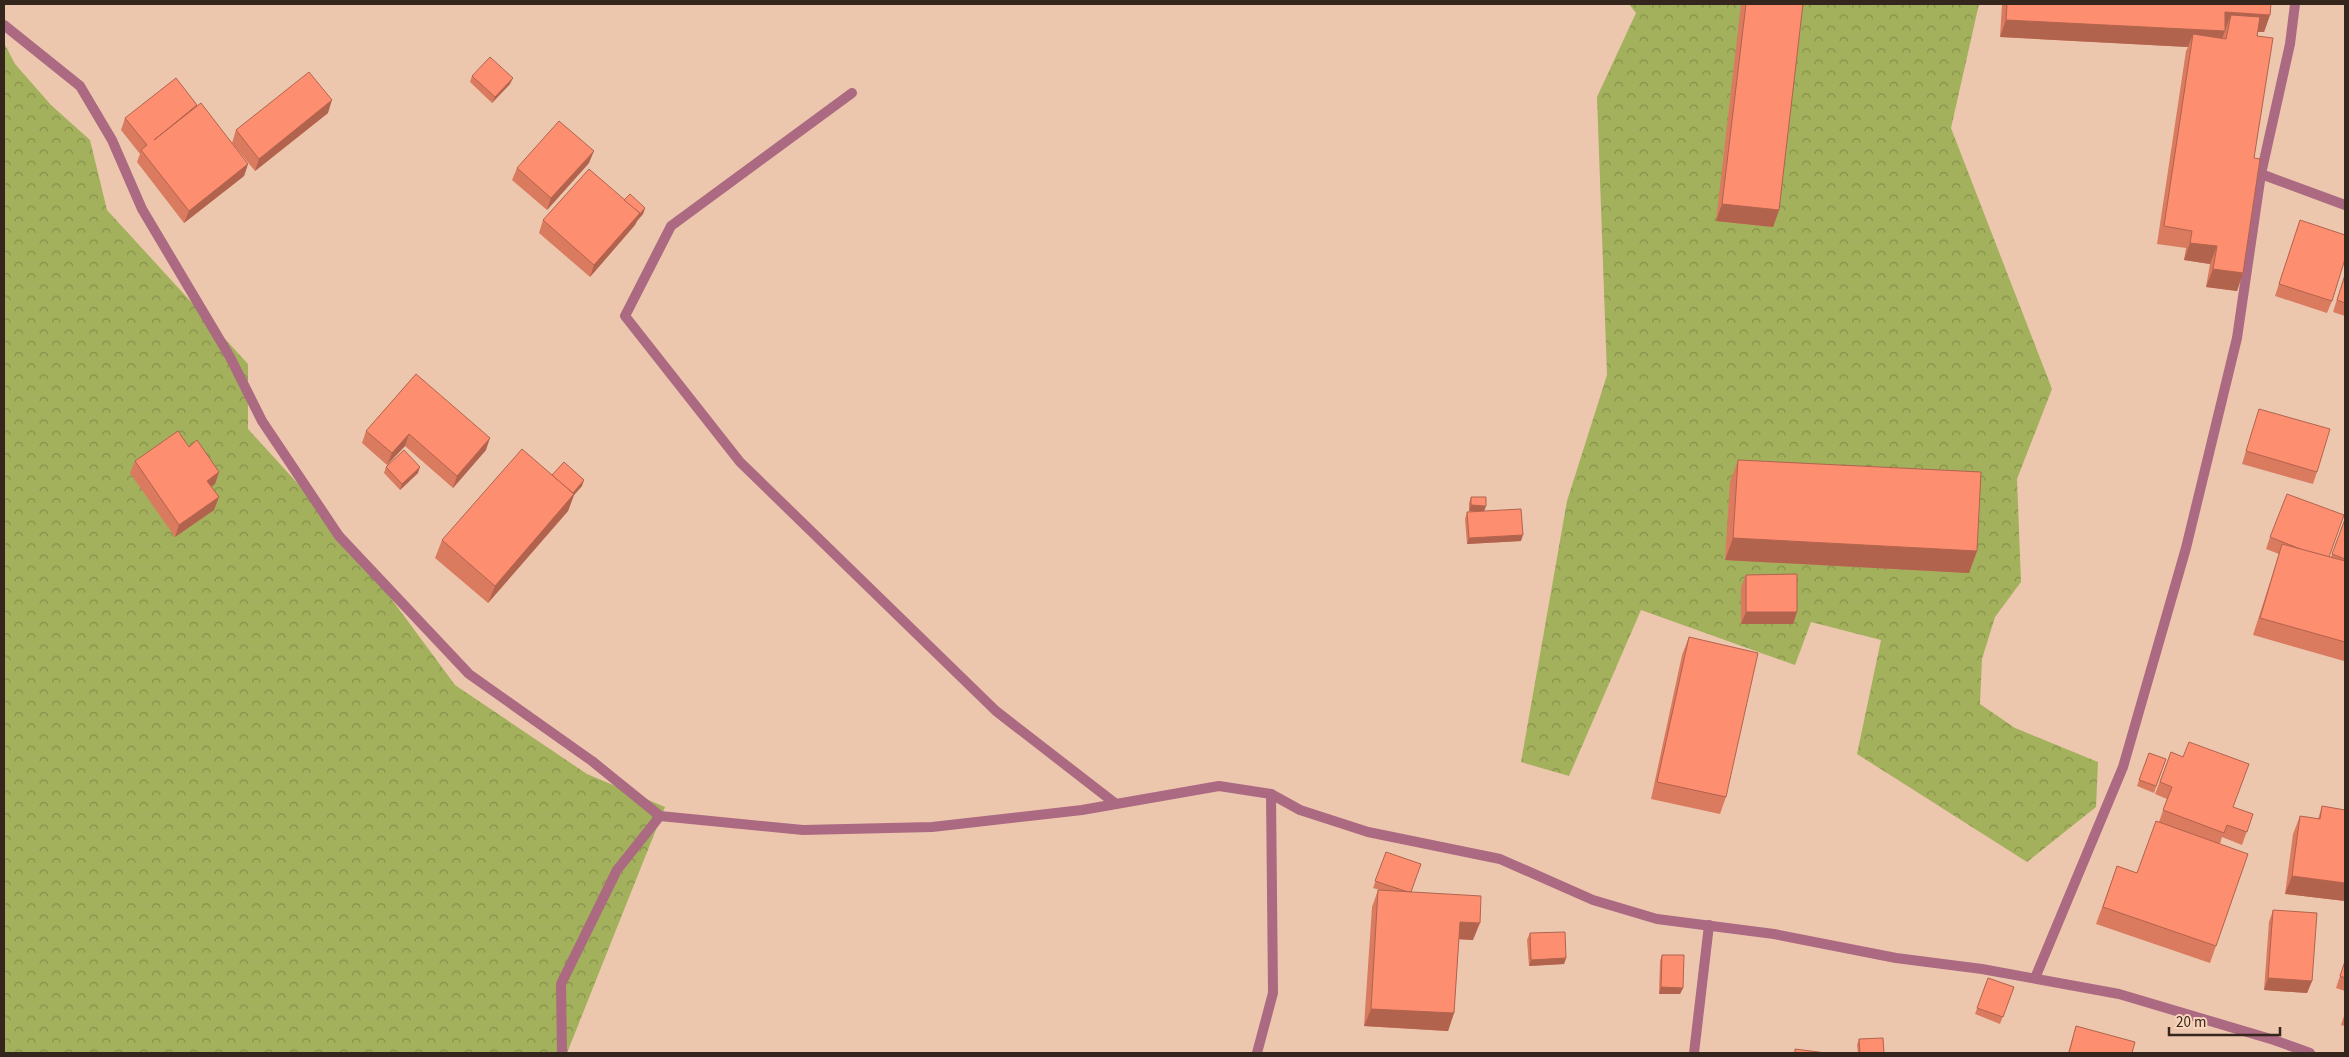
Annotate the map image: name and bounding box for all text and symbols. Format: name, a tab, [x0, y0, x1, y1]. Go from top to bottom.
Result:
scale bar	[2169, 1004, 2280, 1036]
text: 20 m	[2176, 1012, 2206, 1033]

